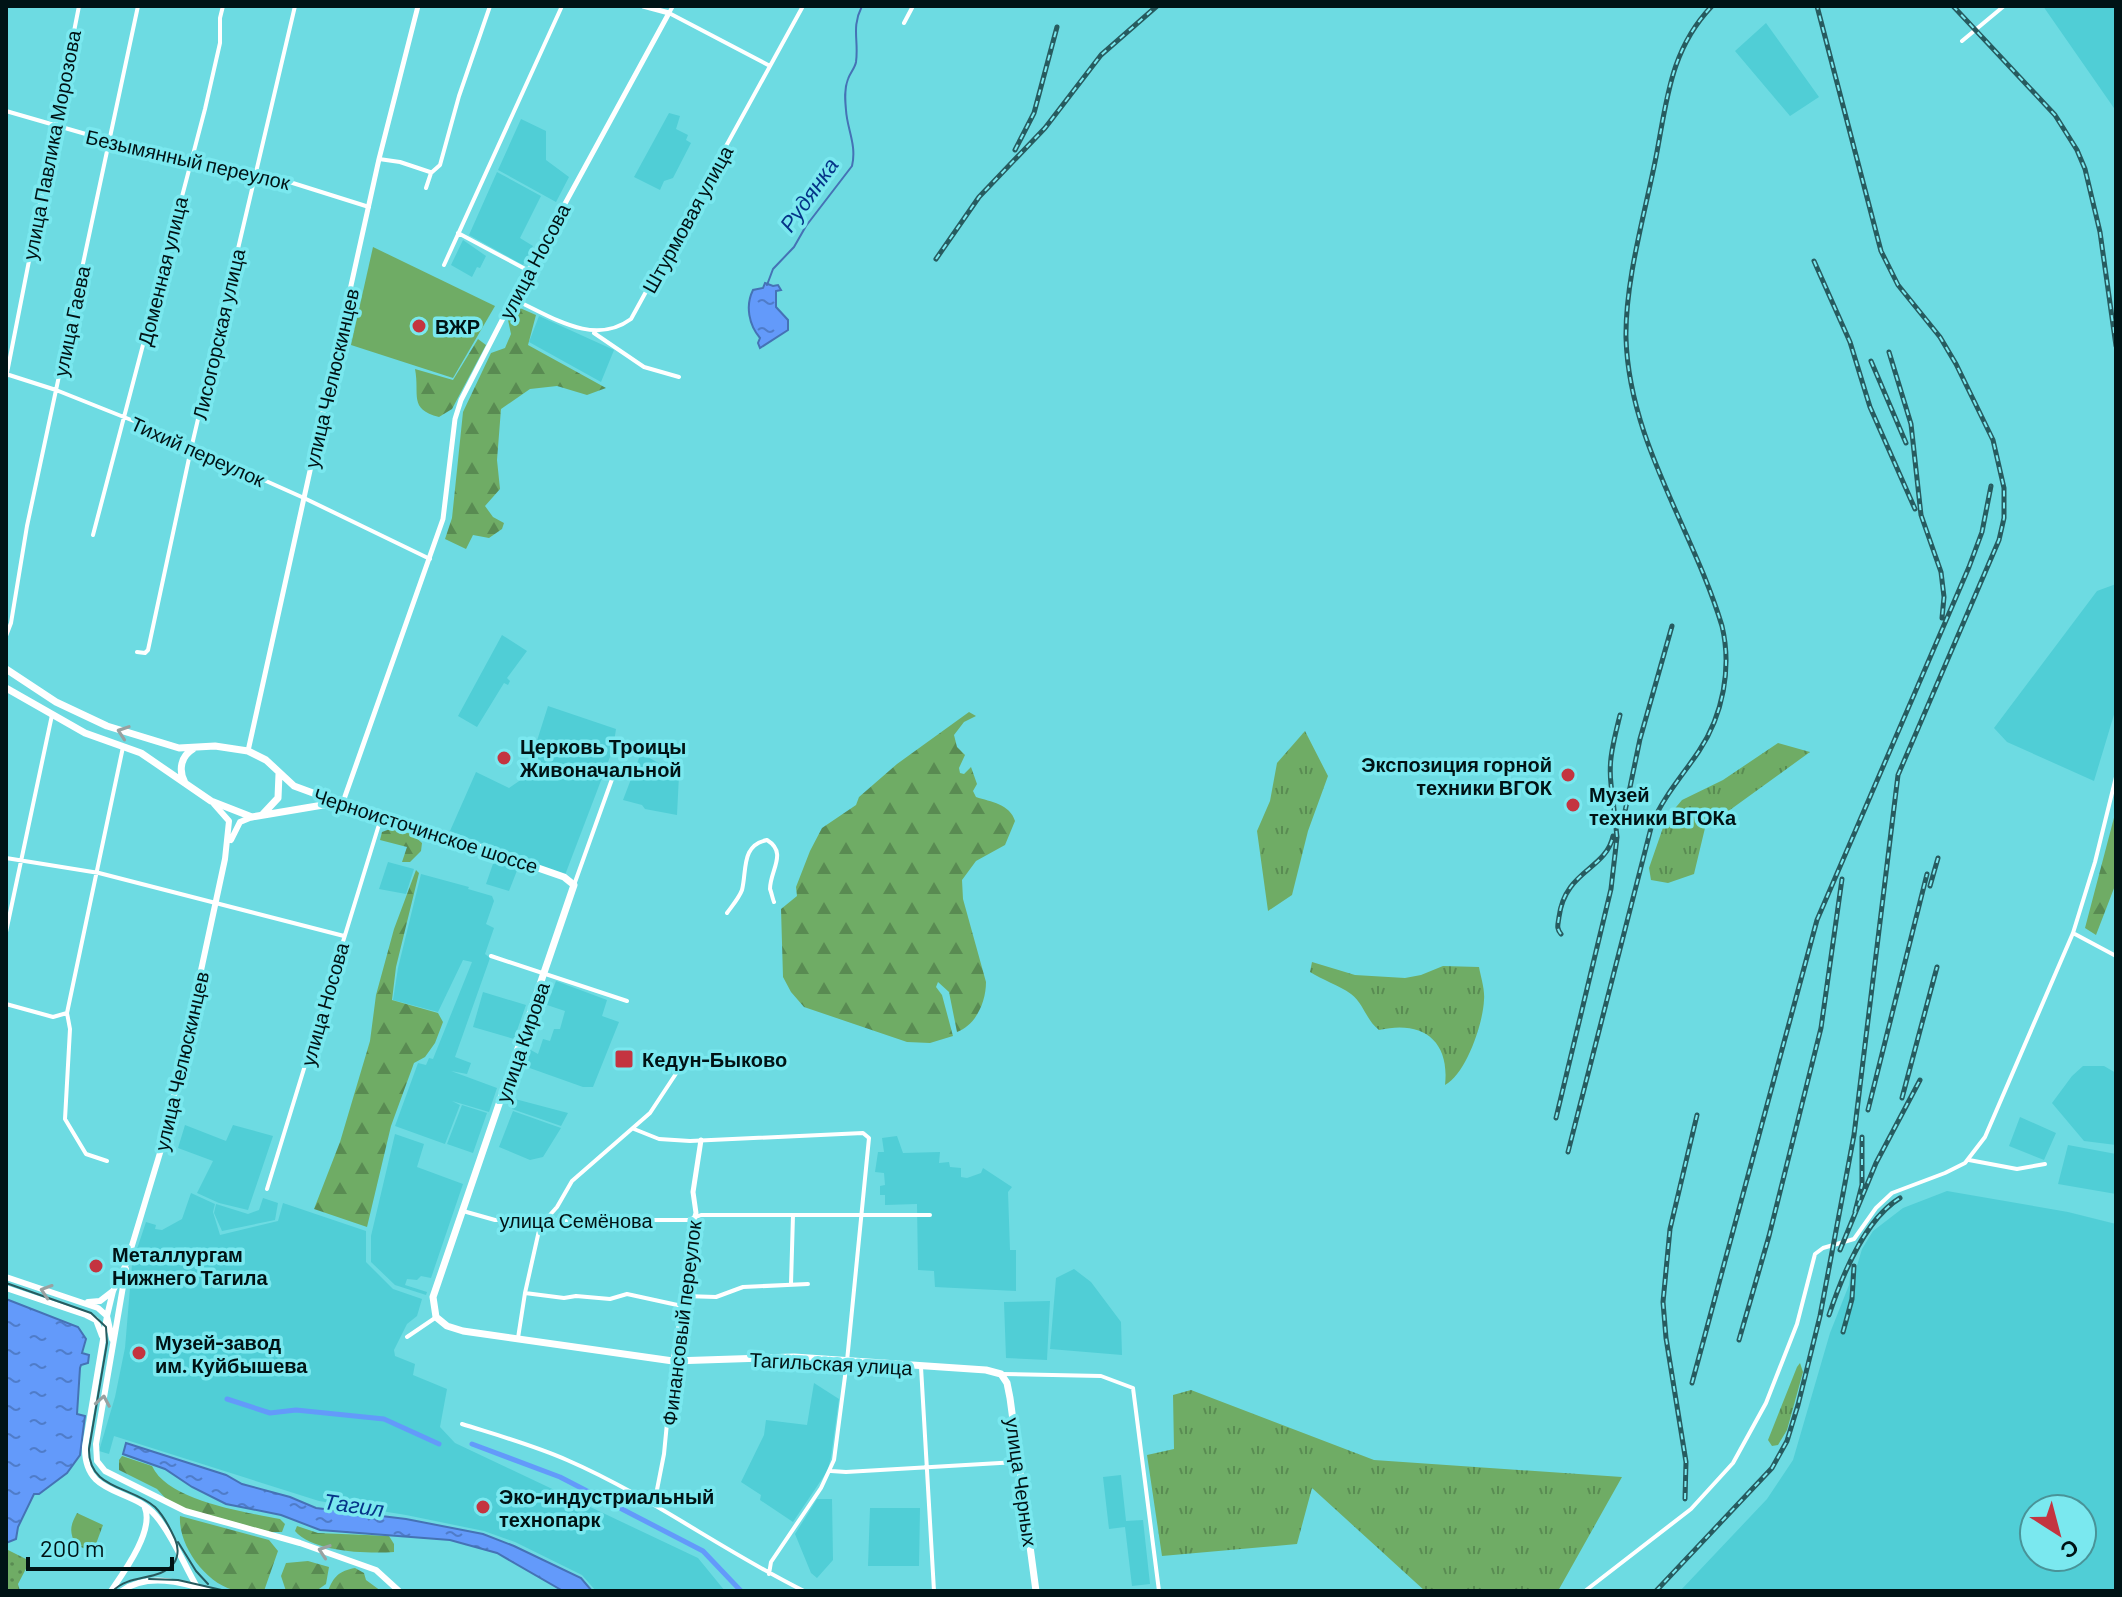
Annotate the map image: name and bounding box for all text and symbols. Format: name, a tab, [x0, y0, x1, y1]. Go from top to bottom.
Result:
street label: улица Павлика Морозова	[17, 27, 85, 262]
street label: Безымянный переулок	[84, 124, 293, 194]
street label: Штурмовая улица	[637, 140, 738, 297]
water label: Рудянка	[773, 152, 844, 237]
street label: Доменная улица	[132, 193, 192, 348]
street label: улица Носова	[493, 198, 575, 323]
street label: Лисогорская улица	[187, 245, 250, 422]
street label: улица Гаева	[48, 263, 95, 379]
street label: улица Челюскинцев	[299, 286, 363, 470]
place label: ВЖР	[435, 314, 480, 338]
marker: ВЖР	[410, 317, 428, 335]
street label: Тихий переулок	[127, 411, 269, 491]
one-way arrow	[117, 725, 131, 741]
place label: Церковь Троицы Живоначальной	[519, 734, 686, 781]
marker: Церковь Троицы Живоначальной	[495, 749, 513, 767]
place label: Экспозиция горной техники ВГОК	[1361, 752, 1553, 799]
marker: Экспозиция горной техники ВГОК	[1559, 766, 1577, 784]
street label: Черноисточинское шоссе	[311, 782, 541, 878]
place label: Музей техники ВГОКа	[1589, 782, 1737, 829]
marker: Музей техники ВГОКа	[1564, 796, 1582, 814]
street label: улица Носова	[295, 939, 353, 1069]
street label: улица Челюскинцев	[149, 969, 213, 1153]
street label: улица Кирова	[490, 978, 554, 1105]
place label: Кедун-Быково	[642, 1047, 787, 1071]
marker: Кедун-Быково	[613, 1048, 635, 1070]
street label: улица Семёнова	[499, 1208, 653, 1232]
street label: Финансовый переулок	[657, 1219, 706, 1427]
place label: Металлургам Нижнего Тагила	[112, 1242, 269, 1289]
marker: Металлургам Нижнего Тагила	[87, 1257, 105, 1275]
one-way arrow	[40, 1284, 53, 1300]
place label: Музей-завод им. Куйбышева	[155, 1330, 308, 1377]
marker: Музей-завод им. Куйбышева	[130, 1344, 148, 1362]
street label: Тагильская улица	[749, 1347, 914, 1379]
one-way arrow	[94, 1394, 111, 1407]
street label: улица Черных	[1001, 1416, 1043, 1548]
place label: Эко-индустриальный технопарк	[499, 1484, 714, 1531]
water label: Тагил	[322, 1487, 386, 1521]
north arrow	[2018, 1493, 2098, 1573]
marker: Эко-индустриальный технопарк	[474, 1498, 492, 1516]
scale bar	[28, 1521, 172, 1571]
text: 200 m	[40, 1533, 105, 1562]
text: С	[2056, 1535, 2084, 1565]
one-way arrow	[318, 1544, 332, 1560]

